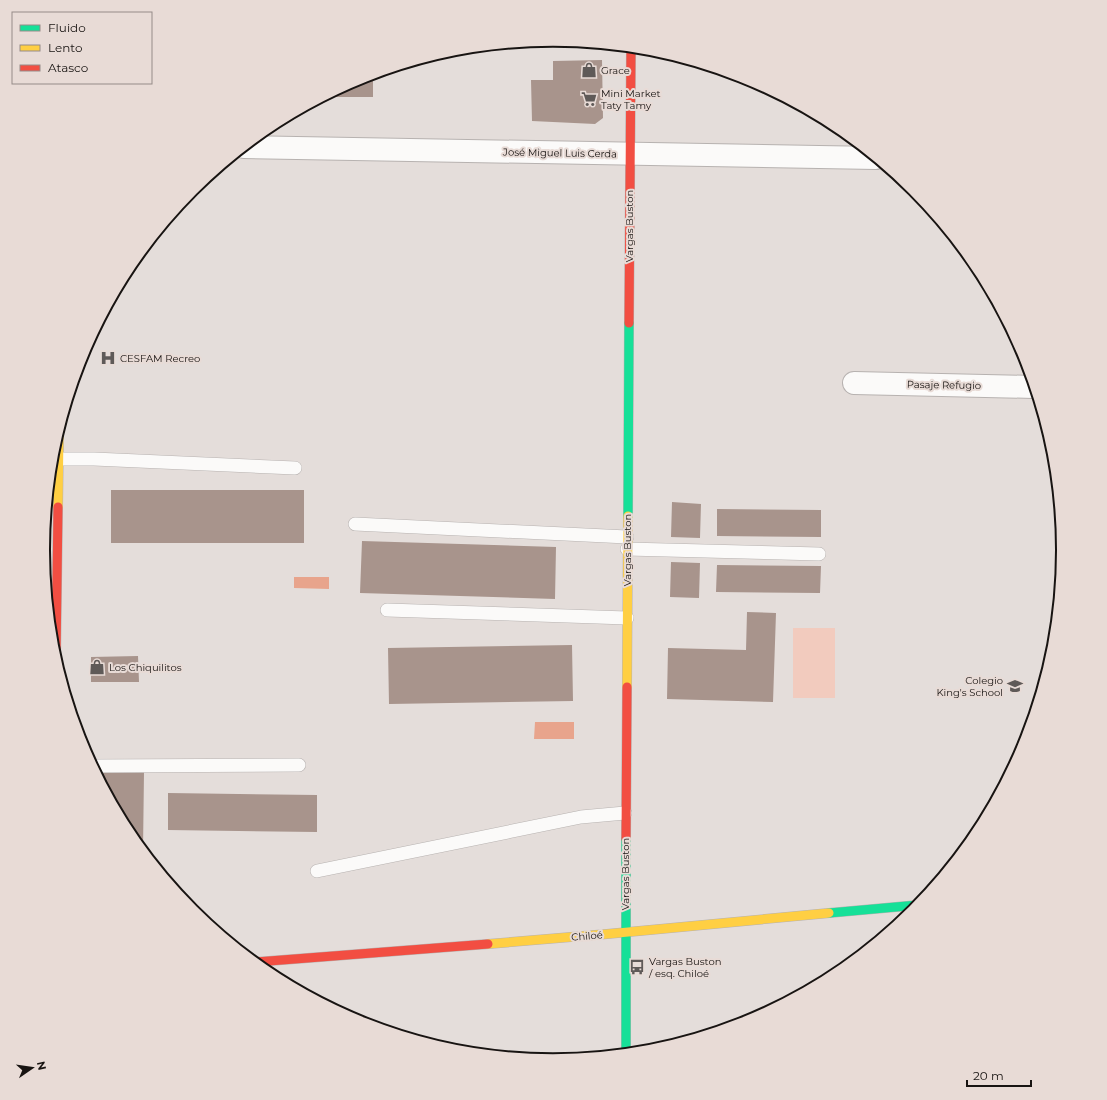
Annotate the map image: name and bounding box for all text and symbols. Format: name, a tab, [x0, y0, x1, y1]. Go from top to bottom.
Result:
legend	[12, 12, 152, 84]
text: Fluido	[48, 20, 86, 35]
text: Lento	[48, 40, 83, 55]
text: Atasco	[48, 60, 88, 75]
shop icon: Grace	[580, 61, 598, 79]
place label: Grace	[601, 64, 630, 77]
place label: Mini Market Taty Tamy	[601, 87, 661, 112]
supermarket icon: Mini Market Taty Tamy	[580, 90, 598, 108]
street label: José Miguel Luis Cerda	[502, 145, 617, 160]
street label: Vargas Buston	[623, 190, 636, 262]
hospital icon: CESFAM Recreo	[99, 349, 117, 367]
place label: CESFAM Recreo	[120, 352, 200, 365]
street label: Pasaje Refugio	[907, 378, 981, 392]
street label: Vargas Buston	[621, 514, 634, 586]
shop icon: Los Chiquilitos	[88, 658, 106, 676]
place label: Los Chiquilitos	[109, 661, 182, 674]
place label: Colegio King's School	[936, 674, 1003, 699]
school or university icon: Colegio King's School	[1006, 677, 1024, 695]
street label: Vargas Buston	[619, 838, 632, 910]
street label: Chiloé	[571, 928, 603, 944]
place label: Vargas Buston / esq. Chiloé	[648, 955, 722, 980]
bus stop icon: Vargas Buston / esq. Chiloé	[628, 958, 646, 976]
north arrow	[12, 1048, 52, 1088]
text: N	[34, 1060, 50, 1072]
scale bar	[967, 1062, 1031, 1088]
text: 20 m	[973, 1068, 1004, 1083]

